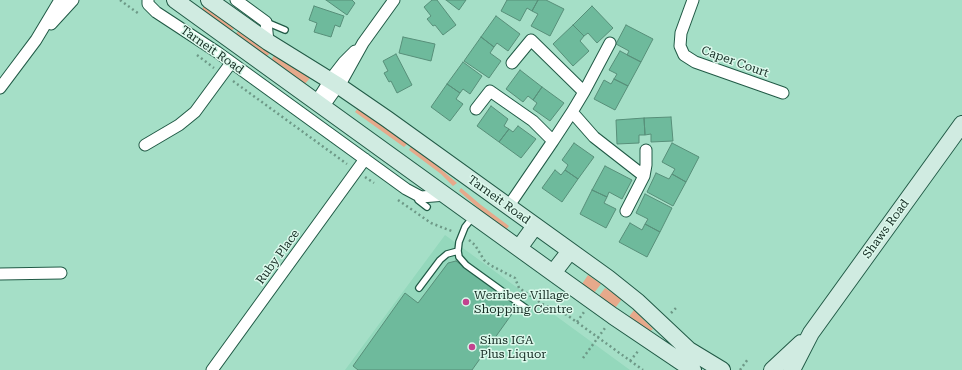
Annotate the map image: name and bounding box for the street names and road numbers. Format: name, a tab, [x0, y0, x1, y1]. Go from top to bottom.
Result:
street label: Tarneit Road	[178, 23, 246, 77]
street label: Caper Court	[699, 43, 771, 81]
street label: Tarneit Road	[465, 172, 533, 228]
street label: Shaws Road	[860, 197, 912, 261]
street label: Ruby Place	[253, 227, 303, 287]

